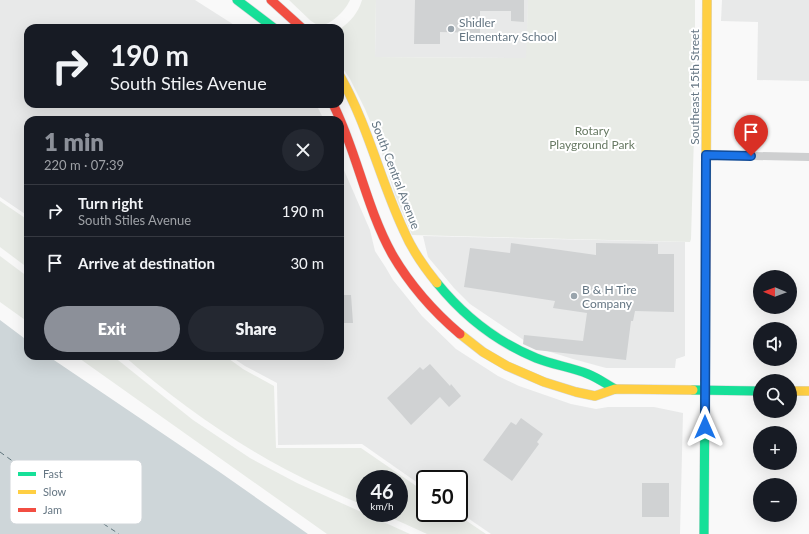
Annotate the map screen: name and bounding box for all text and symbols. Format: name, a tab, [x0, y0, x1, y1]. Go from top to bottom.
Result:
place label: Shidler Elementary School	[459, 15, 557, 44]
marker: Shidler Elementary School	[446, 24, 456, 34]
street label: Southeast 15th Street	[687, 29, 702, 145]
text: 190 m	[110, 38, 189, 72]
icon: right	[44, 40, 96, 92]
text: South Stiles Avenue	[110, 72, 267, 94]
pin	[734, 115, 768, 156]
street label: South Central Avenue	[368, 119, 424, 231]
icon: arrive	[740, 121, 762, 143]
park label: Rotary Playground Park	[549, 123, 636, 152]
text: 1 min	[44, 127, 104, 156]
button: close	[282, 129, 324, 171]
text: 220 m · 07:39	[44, 157, 124, 173]
text: Turn right	[78, 194, 143, 212]
icon: right	[44, 200, 66, 222]
text: 190 m	[282, 202, 324, 220]
text: South Stiles Avenue	[78, 212, 191, 228]
icon: arrive	[44, 252, 66, 274]
text: Arrive at destination	[78, 254, 215, 272]
text: 30 m	[290, 254, 324, 272]
north arrow	[753, 270, 797, 314]
map controls	[753, 270, 797, 522]
place label: B & H Tire Company	[582, 282, 637, 311]
marker: B & H Tire Company	[569, 291, 579, 301]
button: Exit	[44, 306, 180, 352]
button: Share	[188, 306, 324, 352]
button: sound	[753, 322, 797, 366]
button: search	[753, 374, 797, 418]
position arrow	[684, 406, 726, 448]
button: +	[753, 426, 797, 470]
legend	[10, 460, 142, 524]
text: Fast	[43, 467, 63, 480]
speed limit sign: 50	[416, 470, 468, 522]
button: −	[753, 478, 797, 522]
text: 46	[370, 479, 394, 503]
text: Slow	[43, 485, 67, 498]
text: km/h	[370, 500, 394, 512]
text: Jam	[43, 503, 62, 516]

